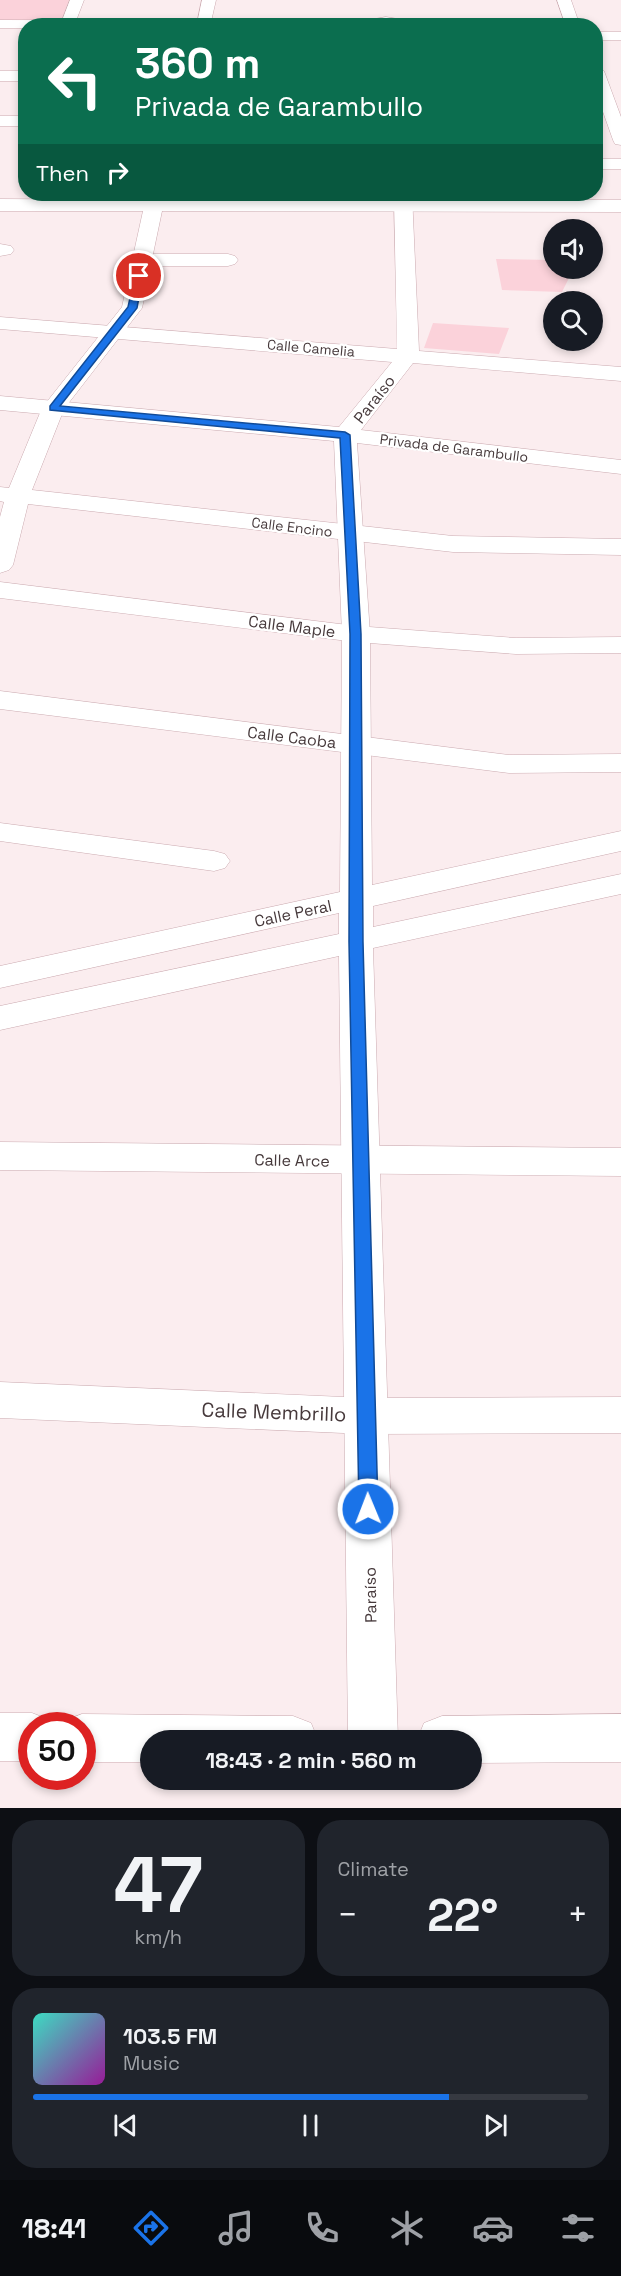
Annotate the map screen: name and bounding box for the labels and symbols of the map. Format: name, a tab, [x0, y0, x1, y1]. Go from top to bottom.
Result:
pin	[113, 250, 164, 301]
street label: Calle Camelia	[266, 335, 356, 361]
street label: Paraíso	[349, 371, 400, 428]
street label: Privada de Garambullo	[379, 430, 529, 466]
street label: Calle Encino	[251, 513, 333, 541]
street label: Calle Maple	[247, 611, 337, 642]
street label: Calle Caoba	[246, 722, 338, 753]
street label: Calle Peral	[252, 895, 334, 932]
street label: Calle Arce	[254, 1149, 330, 1172]
street label: Calle Membrillo	[201, 1396, 347, 1428]
position arrow	[336, 1477, 400, 1541]
street label: Paraíso	[360, 1567, 381, 1623]
speed limit sign: 50	[18, 1712, 96, 1790]

